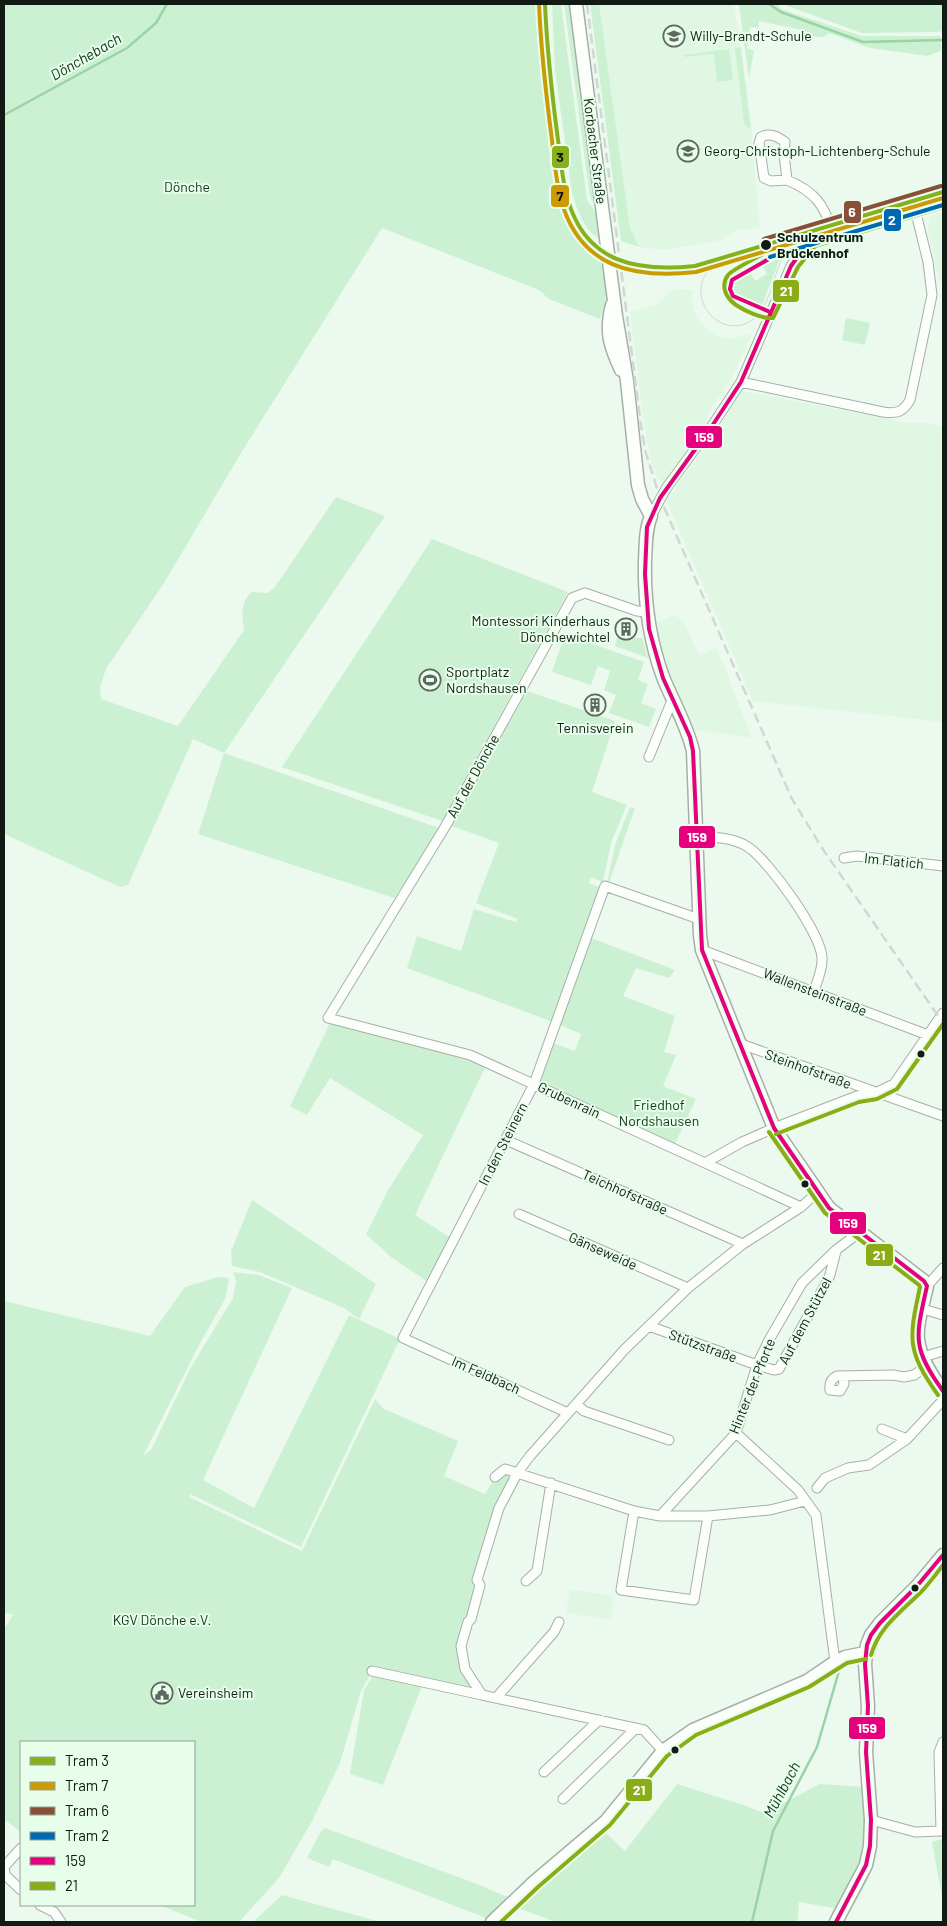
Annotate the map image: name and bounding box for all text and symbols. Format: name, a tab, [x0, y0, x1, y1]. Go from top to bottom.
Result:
school or university icon: Willy-Brandt-Schule	[662, 24, 686, 48]
place label: Willy-Brandt-Schule	[690, 27, 812, 44]
water label: Dönchebach	[47, 29, 124, 84]
street label: Korbacher Straße	[581, 97, 610, 205]
school or university icon: Georg-Christoph-Lichtenberg-Schule	[676, 139, 700, 163]
place label: Georg-Christoph-Lichtenberg-Schule	[704, 142, 931, 159]
line badge: 3	[551, 145, 570, 169]
text: 3	[556, 148, 564, 165]
park label: Dönche	[164, 178, 210, 195]
line badge: 7	[550, 184, 570, 208]
text: 7	[557, 187, 564, 204]
line badge: 6	[843, 200, 862, 224]
text: 6	[848, 203, 856, 220]
line badge: 2	[883, 208, 902, 232]
text: 2	[888, 211, 896, 228]
place label: Schulzentrum Brückenhof	[777, 228, 864, 261]
marker: Schulzentrum Brückenhof	[759, 238, 773, 252]
line badge: 21	[772, 279, 800, 303]
text: 21	[780, 282, 792, 299]
line badge: 159	[685, 425, 723, 449]
text: 159	[694, 428, 714, 445]
place label: Montessori Kinderhaus Dönchewichtel	[472, 612, 610, 645]
building icon: Montessori Kinderhaus Dönchewichtel	[614, 617, 638, 641]
place label: Sportplatz Nordshausen	[446, 663, 526, 696]
sports icon: Sportplatz Nordshausen	[418, 668, 442, 692]
building icon: Tennisverein	[583, 693, 607, 717]
place label: Tennisverein	[557, 719, 633, 736]
street label: Auf der Dönche	[443, 731, 502, 820]
line badge: 159	[678, 825, 716, 849]
text: 159	[687, 828, 707, 845]
street label: Im Flatich	[863, 849, 925, 872]
street label: Wallensteinstraße	[761, 964, 869, 1019]
street label: Steinhofstraße	[763, 1045, 854, 1092]
unlabelled marker	[916, 1049, 926, 1059]
street label: Grubenrain	[535, 1078, 603, 1121]
park label: Friedhof Nordshausen	[619, 1096, 699, 1129]
street label: In den Steinern	[474, 1099, 531, 1188]
street label: Teichhofstraße	[580, 1165, 671, 1218]
unlabelled marker	[800, 1179, 810, 1189]
line badge: 159	[829, 1211, 867, 1235]
text: 159	[838, 1214, 858, 1231]
street label: Gänseweide	[566, 1228, 640, 1273]
line badge: 21	[865, 1243, 894, 1267]
text: 21	[873, 1246, 885, 1263]
street label: Auf dem Stützel	[774, 1274, 835, 1367]
street label: Stützstraße	[667, 1325, 740, 1366]
street label: Hinter der Pforte	[725, 1336, 778, 1436]
street label: Im Feldbach	[449, 1352, 523, 1397]
unlabelled marker	[910, 1583, 920, 1593]
park label: KGV Dönche e.V.	[113, 1611, 211, 1628]
public building icon: Vereinsheim	[150, 1681, 174, 1705]
place label: Vereinsheim	[178, 1684, 253, 1701]
line badge: 159	[848, 1716, 886, 1740]
text: 159	[857, 1719, 877, 1736]
legend	[20, 1741, 195, 1906]
unlabelled marker	[670, 1745, 680, 1755]
text: Tram 3	[65, 1751, 109, 1769]
water label: Mühlbach	[759, 1758, 803, 1821]
text: Tram 7	[65, 1776, 108, 1794]
line badge: 21	[625, 1778, 653, 1802]
text: 21	[633, 1781, 645, 1798]
text: Tram 6	[65, 1801, 109, 1819]
text: Tram 2	[65, 1826, 109, 1844]
text: 159	[65, 1851, 86, 1869]
text: 21	[65, 1876, 78, 1894]

